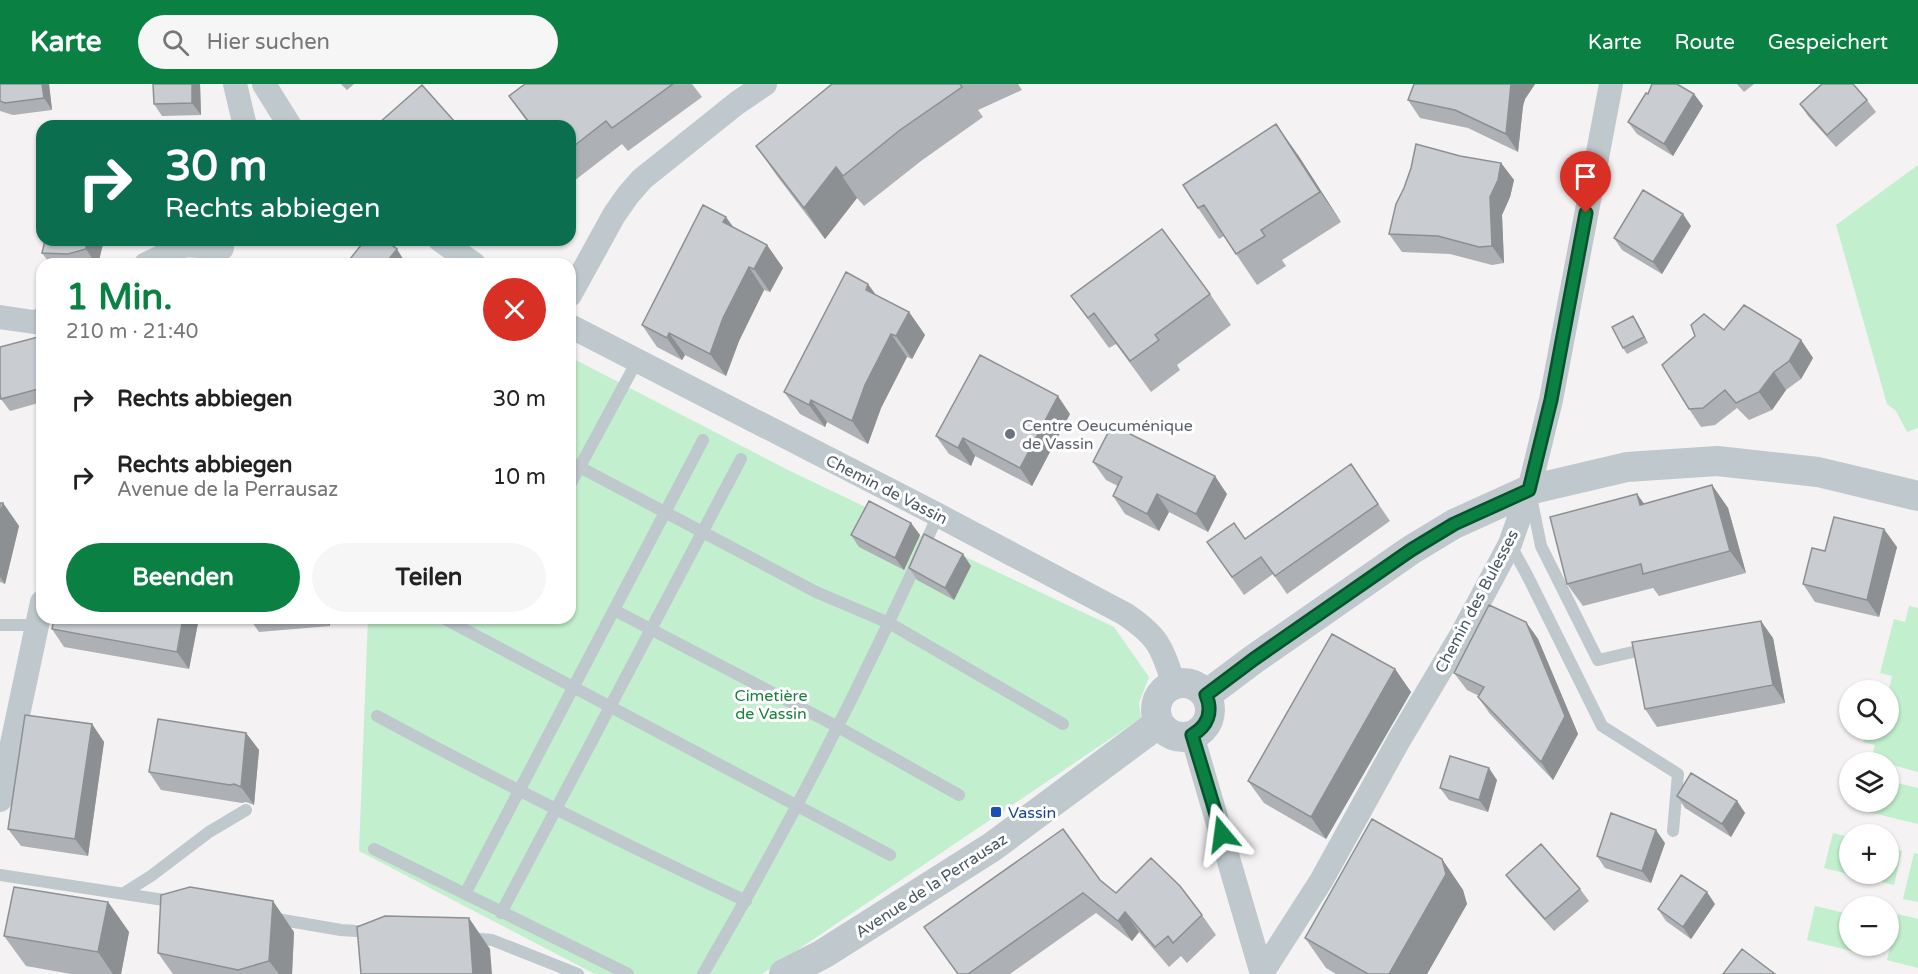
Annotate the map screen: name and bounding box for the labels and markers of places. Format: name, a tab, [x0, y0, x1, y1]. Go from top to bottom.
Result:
pin	[1560, 151, 1611, 213]
place label: Centre Oeucuménique de Vassin	[1022, 416, 1193, 454]
marker: Centre Oeucuménique de Vassin	[1003, 427, 1017, 441]
place label: Vassin	[1008, 803, 1056, 823]
marker: Vassin	[989, 805, 1003, 819]

